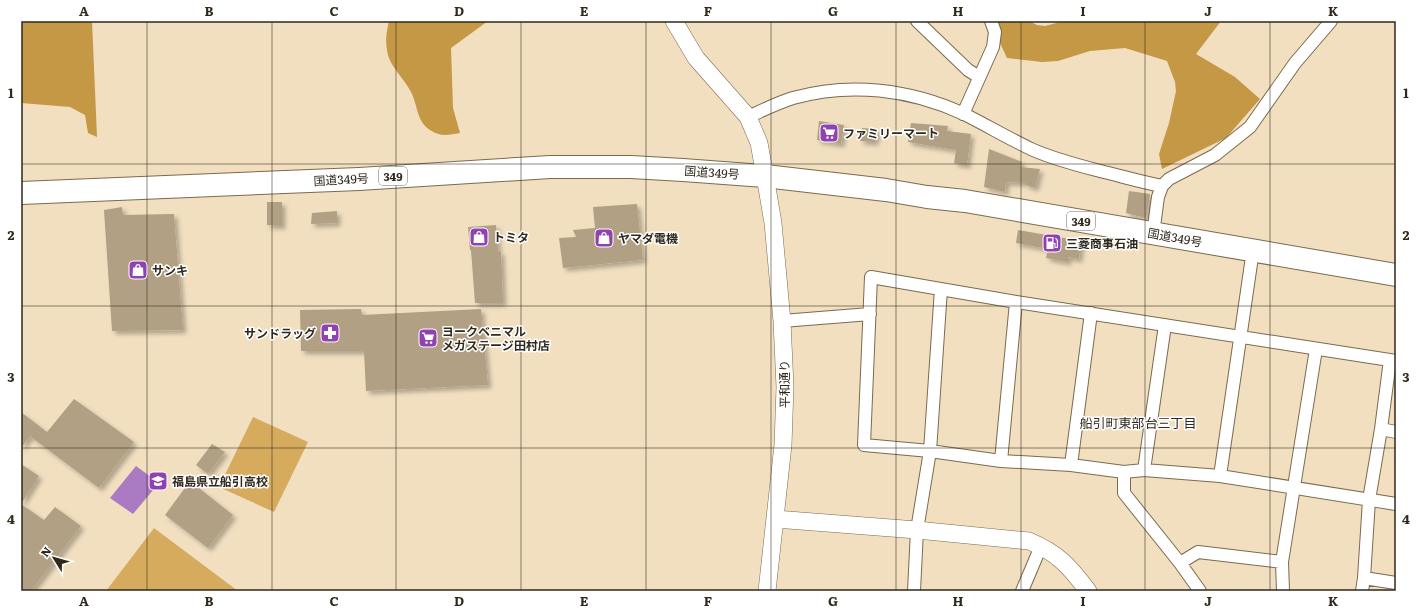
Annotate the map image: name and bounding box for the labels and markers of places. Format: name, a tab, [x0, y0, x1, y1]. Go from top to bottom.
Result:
supermarket icon: ファミリーマート	[818, 122, 840, 144]
place label: ファミリーマート	[843, 124, 939, 142]
shop icon: トミタ	[468, 226, 490, 248]
shop icon: ヤマダ電機	[593, 227, 615, 249]
place label: トミタ	[493, 228, 529, 246]
place label: ヤマダ電機	[618, 229, 678, 247]
fuel station icon: 三菱商事石油	[1041, 232, 1063, 254]
place label: 三菱商事石油	[1066, 234, 1138, 252]
shop icon: サンキ	[127, 259, 149, 281]
place label: サンキ	[152, 261, 188, 279]
pharmacy icon: サンドラッグ	[319, 322, 341, 344]
place label: ヨークベニマル メガステージ田村店	[442, 322, 550, 354]
place label: サンドラッグ	[244, 324, 316, 342]
supermarket icon: ヨークベニマル メガステージ田村店	[417, 327, 439, 349]
school or university icon: 福島県立船引高校	[147, 470, 169, 492]
place label: 福島県立船引高校	[172, 472, 268, 490]

